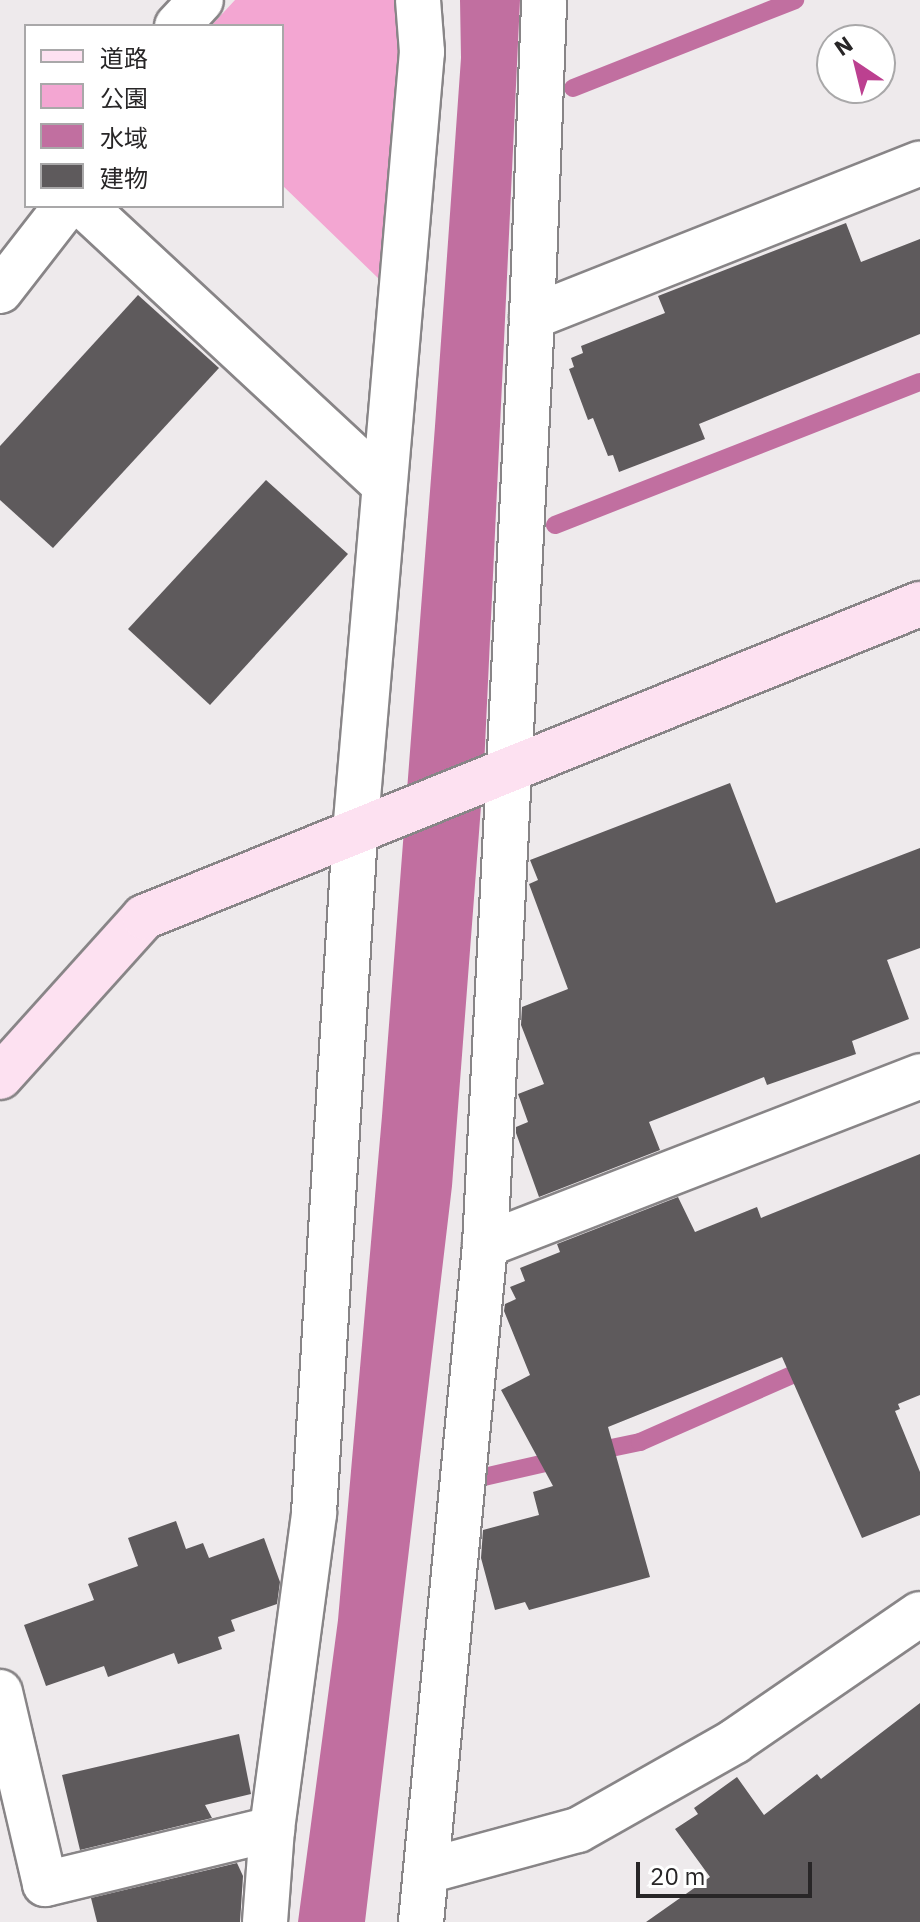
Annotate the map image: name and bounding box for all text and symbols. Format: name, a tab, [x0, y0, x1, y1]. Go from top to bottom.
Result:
legend	[24, 24, 284, 208]
north arrow	[816, 24, 896, 104]
text: N	[828, 29, 858, 62]
text: 道路	[100, 42, 148, 74]
text: 公園	[100, 82, 148, 114]
text: 水域	[100, 122, 148, 154]
text: 建物	[100, 162, 148, 194]
scale bar	[640, 1846, 816, 1896]
text: 20 m	[650, 1860, 705, 1892]

